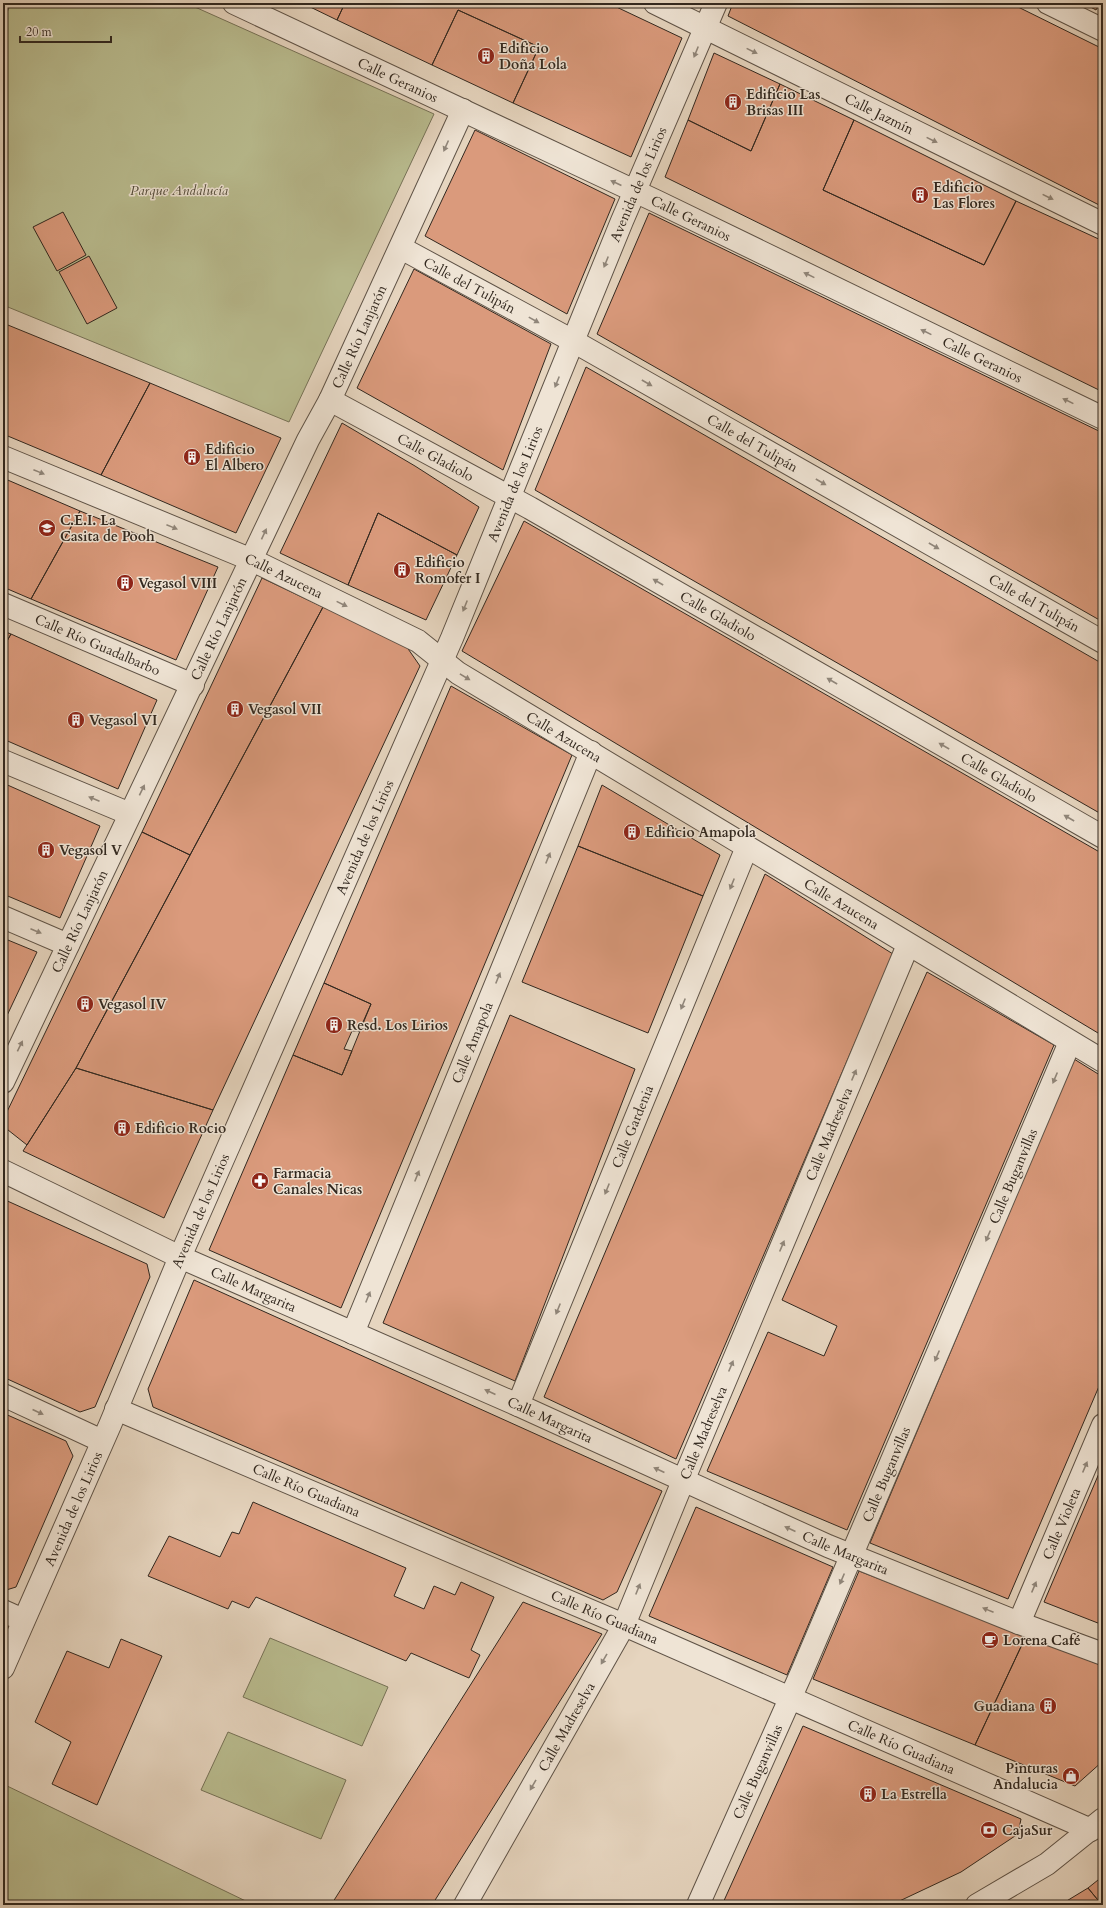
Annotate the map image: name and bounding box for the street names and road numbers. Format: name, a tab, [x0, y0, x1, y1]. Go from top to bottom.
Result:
street label: Calle Geranios	[354, 53, 441, 108]
street label: Calle Jazmín	[841, 89, 917, 139]
street label: Avenida de los Lirios	[605, 124, 672, 245]
street label: Calle Geranios	[648, 191, 734, 246]
street label: Calle del Tulipán	[420, 253, 519, 318]
street label: Calle Río Lanjarón	[327, 282, 391, 392]
street label: Calle Geranios	[939, 332, 1026, 388]
street label: Calle del Tulipán	[703, 410, 801, 477]
street label: Avenida de los Lirios	[483, 423, 547, 545]
street label: Calle Gladiolo	[394, 429, 478, 486]
street label: Calle Azucena	[242, 549, 326, 603]
street label: Calle del Tulipán	[985, 570, 1083, 637]
street label: Calle Río Lanjarón	[186, 574, 252, 684]
street label: Calle Gladiolo	[676, 587, 760, 646]
street label: Calle Río Guadalbarbo	[32, 610, 164, 680]
street label: Calle Azucena	[522, 707, 605, 767]
street label: Calle Gladiolo	[957, 748, 1041, 807]
street label: Avenida de los Lirios	[331, 777, 399, 898]
street label: Calle Río Lanjarón	[47, 867, 113, 976]
street label: Calle Azucena	[800, 874, 882, 934]
street label: Calle Amapola	[447, 999, 498, 1086]
street label: Calle Gardenia	[607, 1082, 658, 1171]
street label: Calle Madreselva	[801, 1084, 857, 1184]
street label: Calle Buganvillas	[985, 1125, 1042, 1227]
street label: Avenida de los Lirios	[167, 1150, 234, 1271]
street label: Calle Margarita	[207, 1263, 299, 1317]
street label: Calle Madreselva	[676, 1383, 732, 1483]
street label: Calle Margarita	[504, 1392, 596, 1448]
street label: Calle Buganvillas	[858, 1424, 915, 1525]
street label: Avenida de los Lirios	[40, 1448, 107, 1569]
street label: Calle Río Guadiana	[250, 1459, 363, 1522]
street label: Calle Violeta	[1038, 1485, 1085, 1563]
street label: Calle Margarita	[799, 1527, 891, 1579]
street label: Calle Río Guadiana	[548, 1586, 661, 1649]
street label: Calle Madreselva	[534, 1679, 600, 1775]
street label: Calle Río Guadiana	[845, 1715, 958, 1779]
street label: Calle Buganvillas	[728, 1721, 787, 1822]

